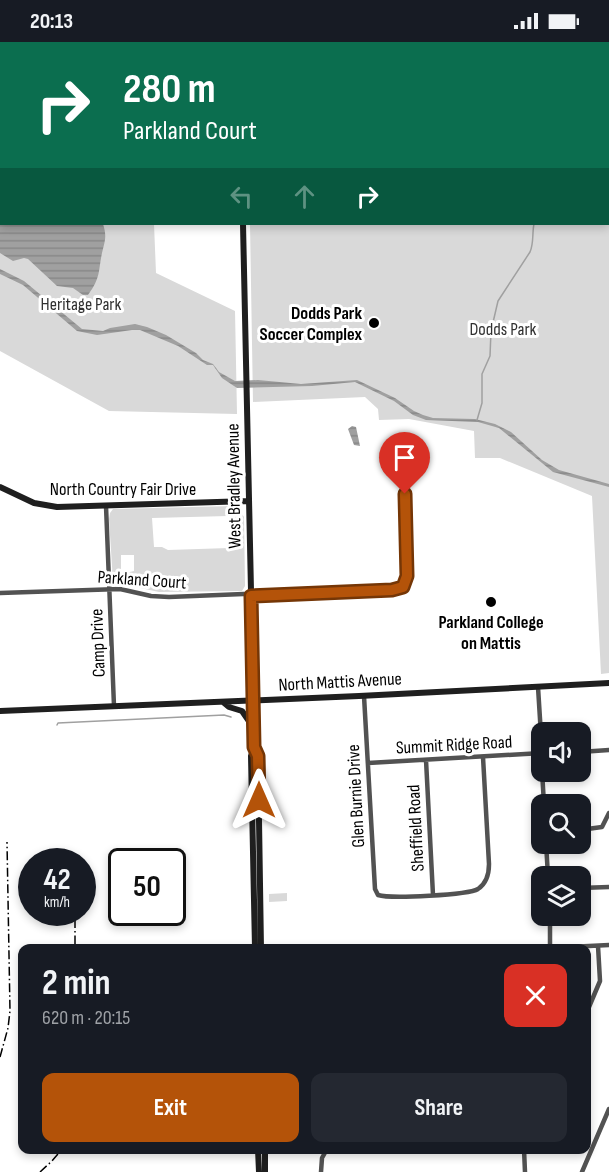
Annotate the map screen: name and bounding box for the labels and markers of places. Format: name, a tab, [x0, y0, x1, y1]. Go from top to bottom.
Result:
place label: Dodds Park Soccer Complex	[260, 303, 362, 345]
marker: Dodds Park Soccer Complex	[367, 316, 381, 330]
pin	[379, 432, 430, 494]
marker: Parkland College on Mattis	[484, 595, 498, 609]
place label: Parkland College on Mattis	[438, 612, 544, 654]

